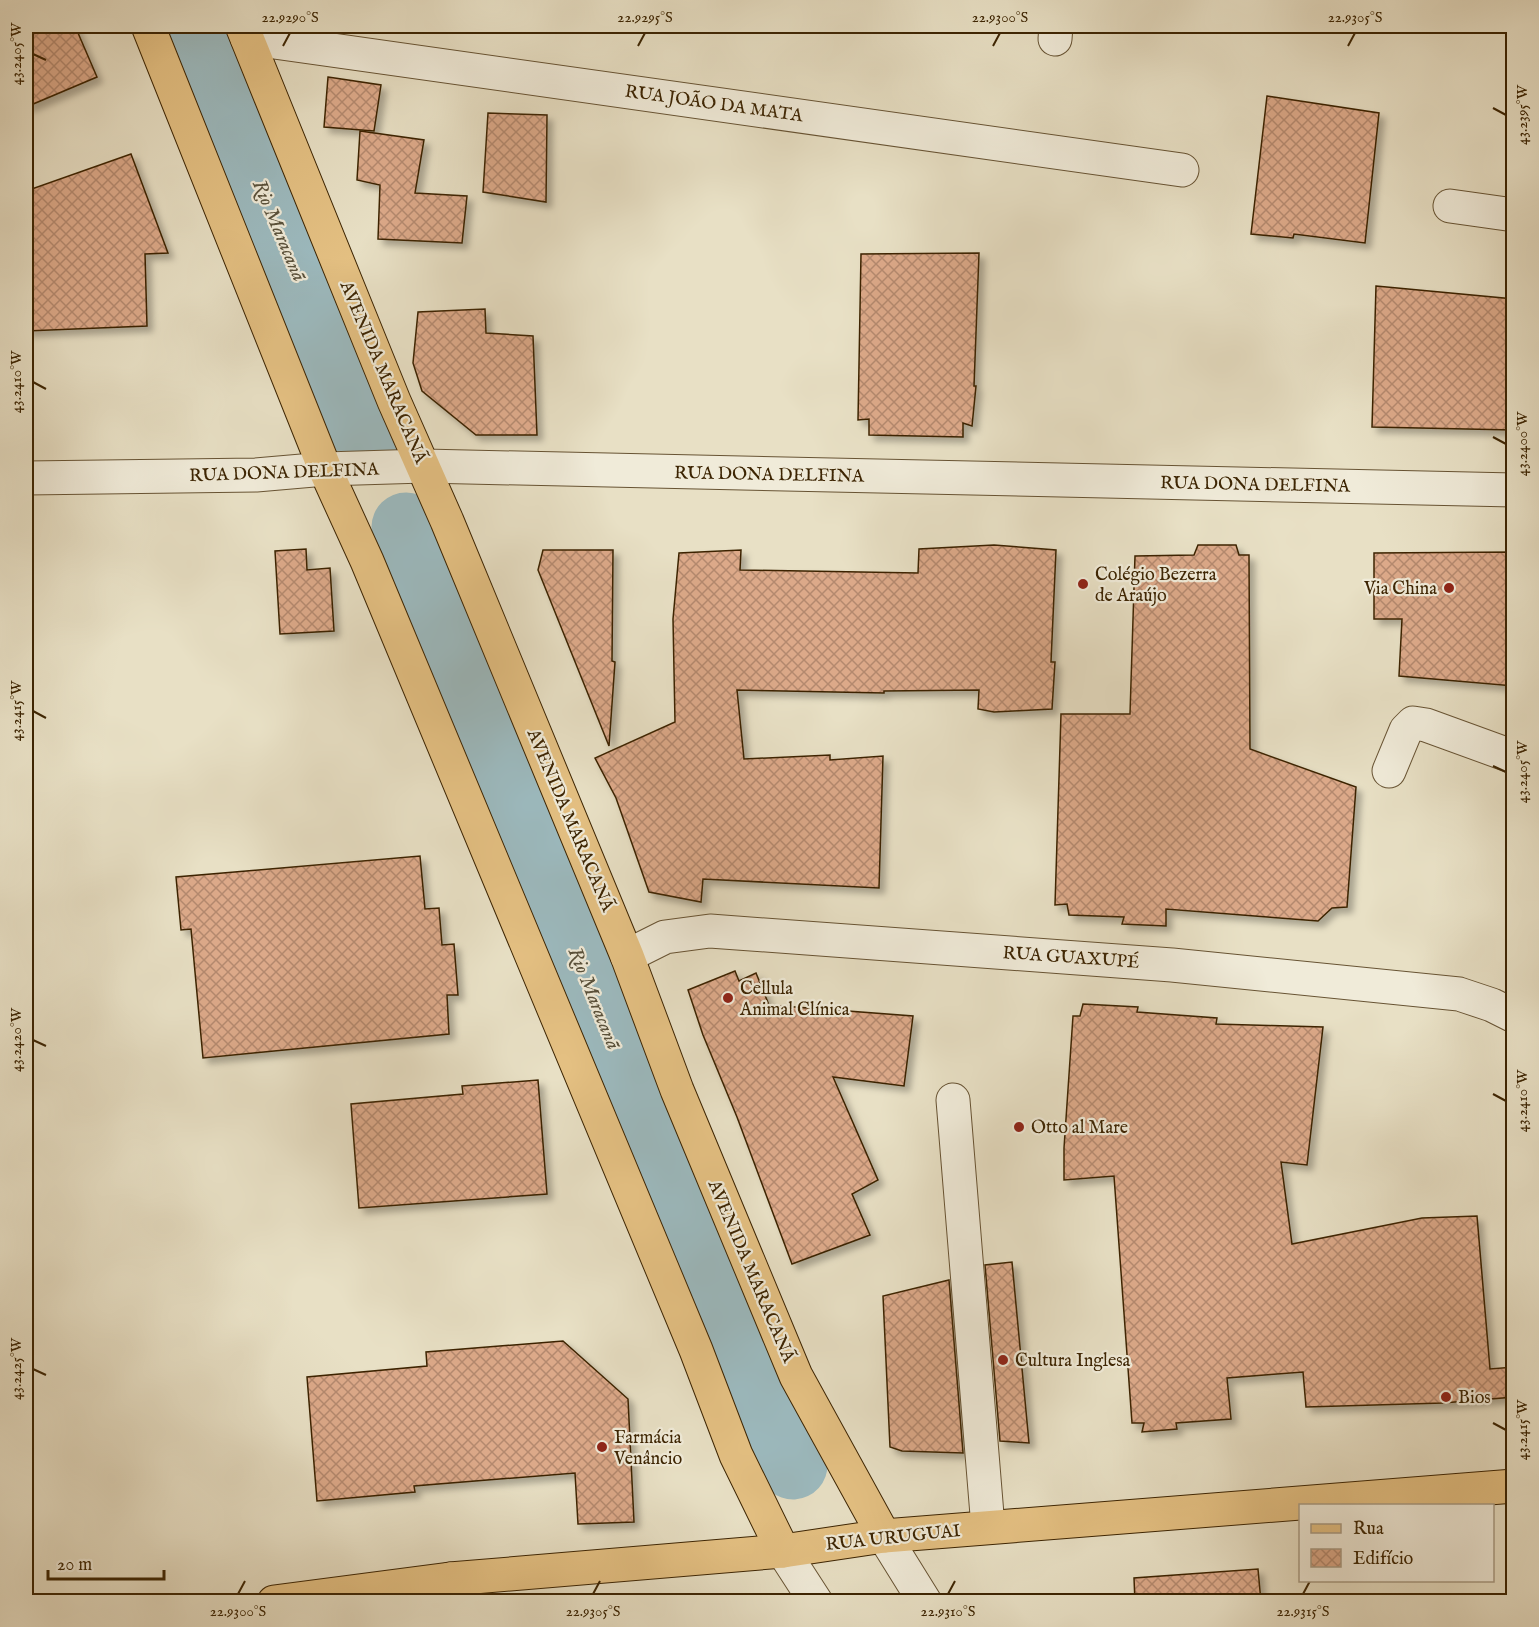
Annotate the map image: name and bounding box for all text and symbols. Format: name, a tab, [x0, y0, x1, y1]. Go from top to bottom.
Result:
text: 22.9290°S	[261, 8, 319, 27]
text: 22.9295°S	[617, 8, 673, 27]
text: 22.9300°S	[972, 8, 1028, 27]
text: 22.9305°S	[1328, 8, 1382, 27]
text: 43.2405°W	[7, 22, 26, 85]
street label: RUA JOÃO DA MATA	[623, 79, 805, 128]
text: 43.2395°W	[1513, 84, 1532, 145]
water label: Rio Maracanã	[246, 176, 312, 286]
street label: AVENIDA MARACANÃ	[333, 276, 434, 468]
text: 43.2410°W	[7, 350, 26, 413]
text: 43.2400°W	[1513, 411, 1532, 476]
street label: RUA DONA DELFINA	[189, 459, 380, 488]
street label: RUA DONA DELFINA	[674, 462, 865, 489]
street label: RUA DONA DELFINA	[1160, 472, 1351, 499]
place label: Colégio Bezerra de Araújo	[1095, 564, 1217, 608]
marker: Colégio Bezerra de Araújo	[1076, 577, 1090, 591]
place label: Via China	[1363, 578, 1437, 601]
marker: Via China	[1442, 581, 1456, 595]
text: 43.2415°W	[7, 680, 26, 741]
street label: AVENIDA MARACANÃ	[520, 724, 621, 916]
text: 43.2405°W	[1513, 740, 1532, 803]
street label: RUA GUAXUPÉ	[1002, 940, 1140, 975]
water label: Rio Maracanã	[562, 944, 626, 1054]
place label: Cellula Animal Clínica	[739, 978, 850, 1022]
marker: Cellula Animal Clínica	[721, 991, 735, 1005]
text: 43.2420°W	[7, 1007, 26, 1072]
text: 43.2410°W	[1513, 1069, 1532, 1132]
place label: Otto al Mare	[1031, 1117, 1128, 1140]
marker: Otto al Mare	[1012, 1120, 1026, 1134]
street label: AVENIDA MARACANÃ	[701, 1175, 802, 1367]
text: 43.2425°W	[7, 1337, 26, 1400]
place label: Cultura Inglesa	[1015, 1350, 1130, 1373]
marker: Cultura Inglesa	[996, 1353, 1010, 1367]
place label: Bios	[1458, 1387, 1491, 1410]
marker: Bios	[1439, 1390, 1453, 1404]
text: 43.2415°W	[1513, 1399, 1532, 1460]
place label: Farmácia Venâncio	[613, 1427, 683, 1471]
marker: Farmácia Venâncio	[595, 1440, 609, 1454]
legend	[1299, 1504, 1494, 1582]
text: Rua	[1353, 1518, 1384, 1541]
street label: RUA URUGUAI	[825, 1520, 962, 1557]
scale bar	[48, 1543, 164, 1581]
text: Edifício	[1353, 1548, 1414, 1571]
text: 20 m	[57, 1554, 92, 1577]
text: 22.9300°S	[210, 1602, 266, 1621]
text: 22.9305°S	[566, 1602, 620, 1621]
text: 22.9310°S	[921, 1602, 975, 1621]
text: 22.9315°S	[1277, 1602, 1329, 1621]

